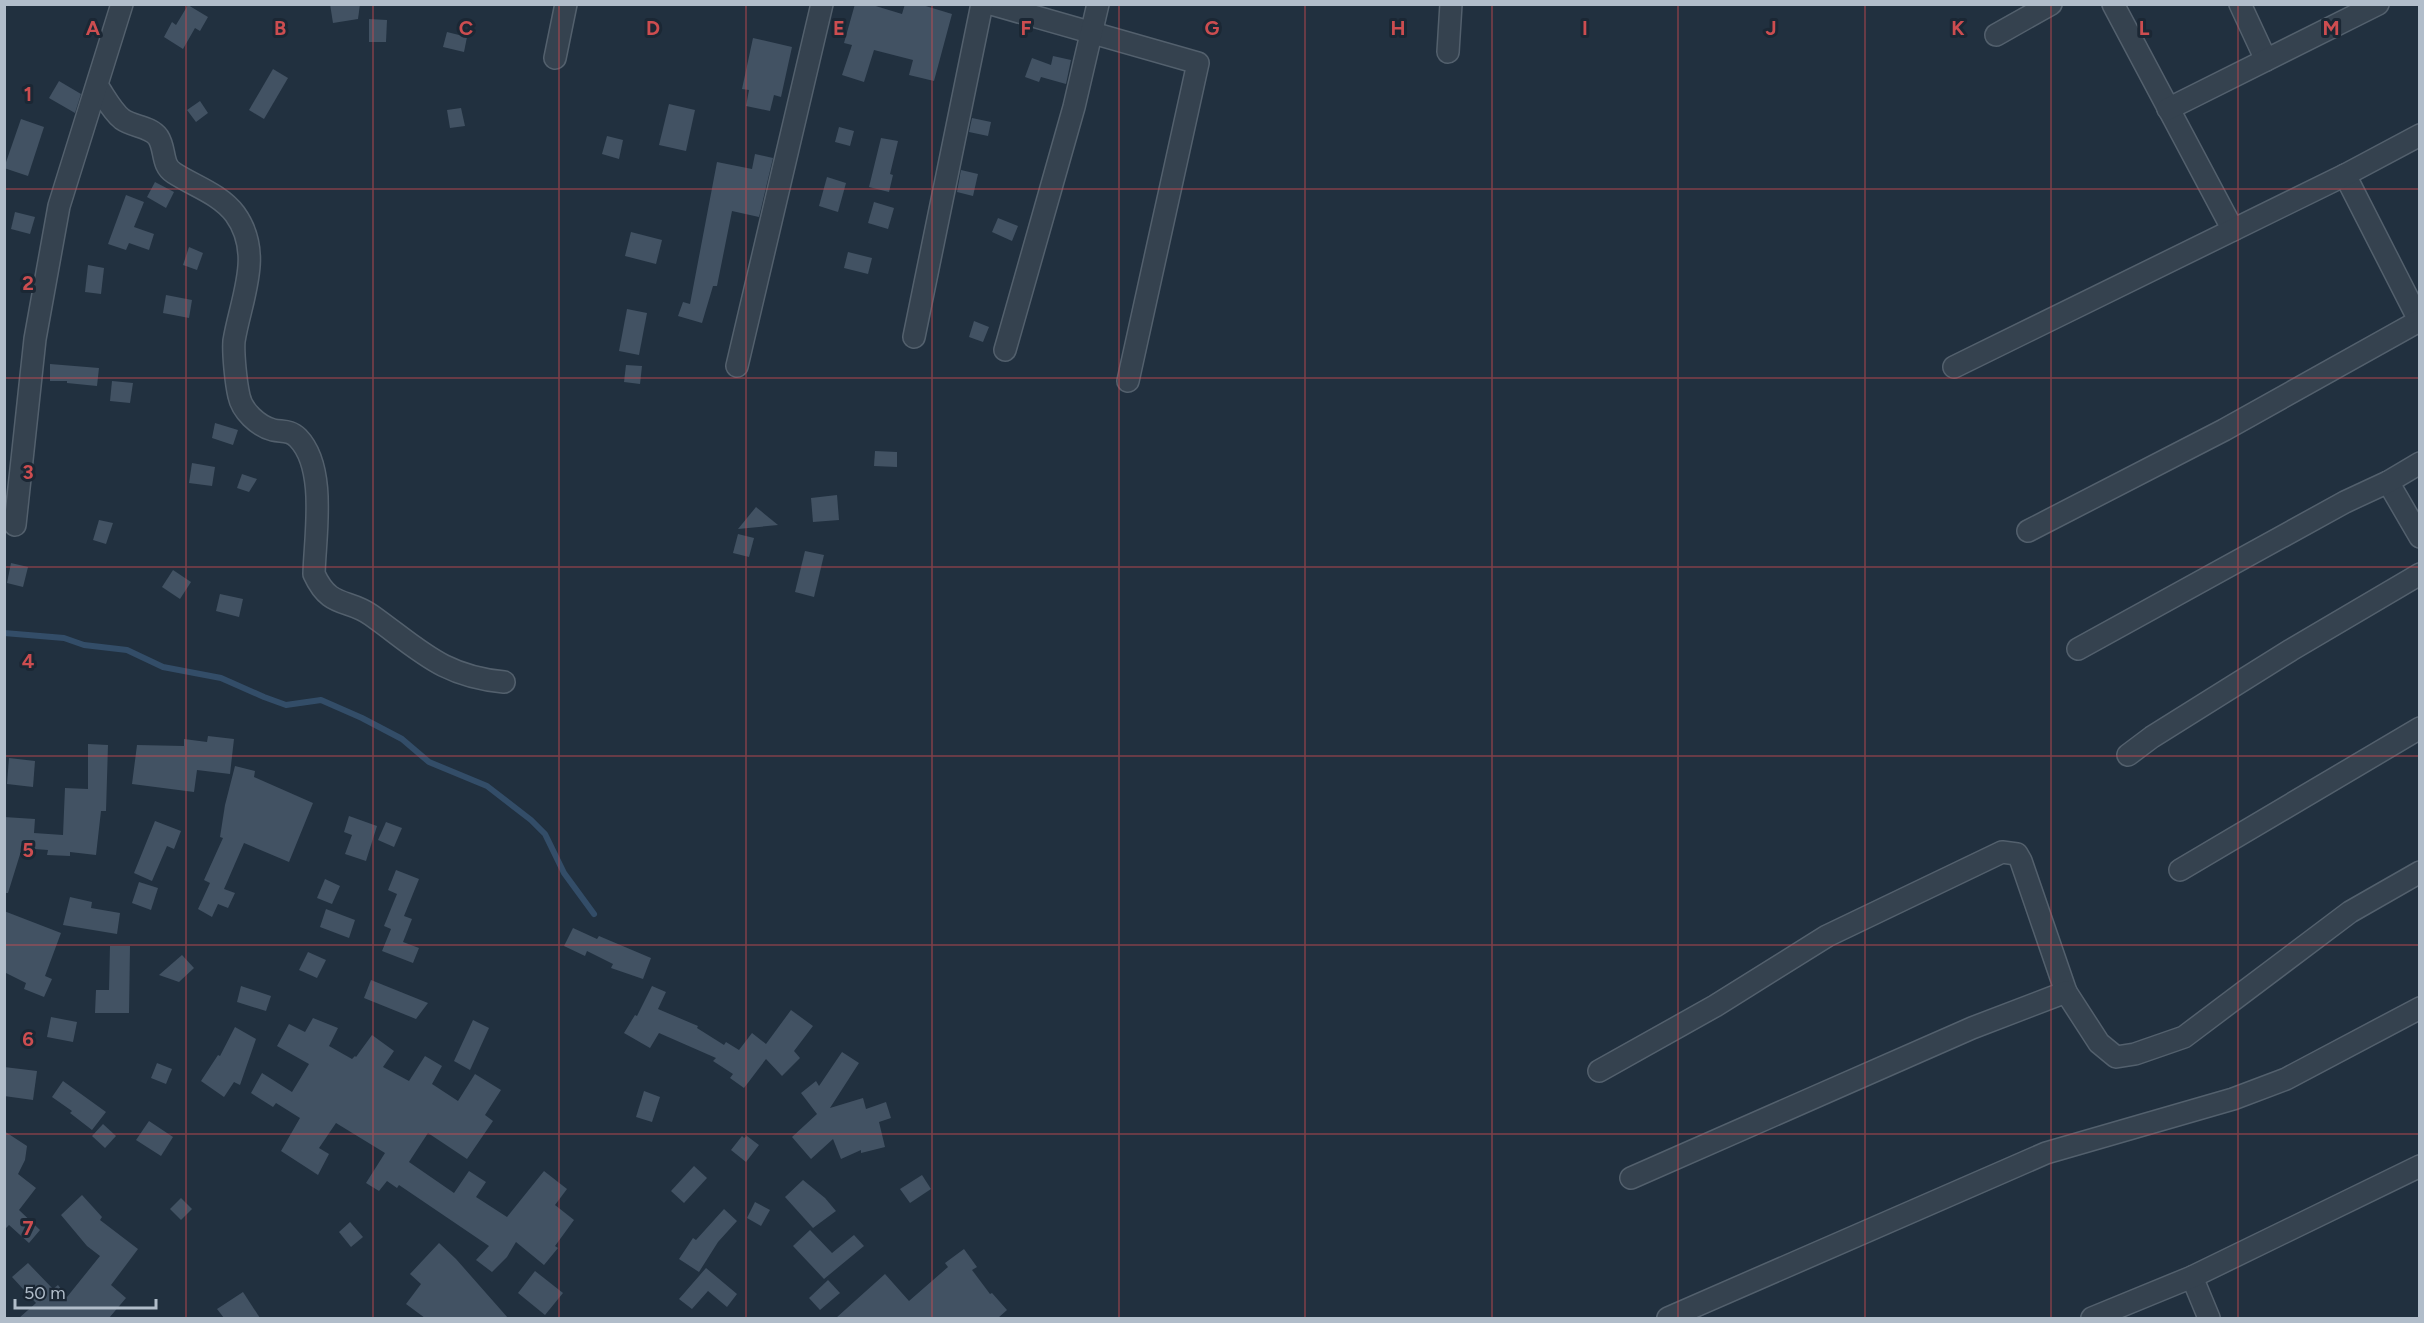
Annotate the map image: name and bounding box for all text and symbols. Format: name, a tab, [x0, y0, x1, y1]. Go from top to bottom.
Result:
text: A	[86, 16, 101, 40]
text: B	[274, 16, 286, 40]
text: C	[459, 16, 473, 40]
text: D	[646, 16, 660, 40]
text: E	[833, 16, 845, 40]
text: F	[1020, 16, 1032, 40]
text: G	[1205, 16, 1220, 40]
text: H	[1391, 16, 1406, 40]
text: I	[1582, 16, 1588, 40]
text: J	[1765, 16, 1777, 40]
text: K	[1951, 16, 1965, 40]
text: L	[2139, 16, 2150, 40]
text: M	[2322, 16, 2340, 40]
text: 1	[24, 82, 32, 106]
text: 2	[22, 271, 34, 295]
text: 3	[22, 460, 34, 484]
text: 4	[22, 649, 35, 673]
text: 5	[22, 838, 34, 862]
text: 6	[22, 1027, 34, 1051]
text: 7	[22, 1216, 34, 1240]
scale bar	[15, 1272, 156, 1310]
text: 50 m	[24, 1282, 66, 1304]

